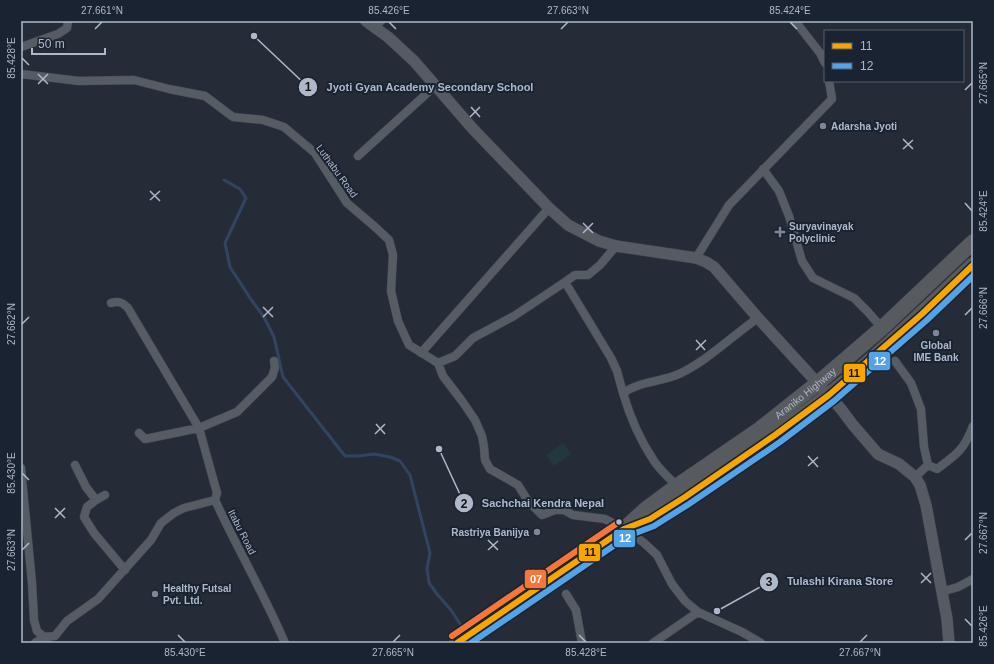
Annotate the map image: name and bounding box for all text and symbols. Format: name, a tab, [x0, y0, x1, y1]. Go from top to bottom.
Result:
text: 27.661°N	[81, 5, 123, 16]
text: 85.426°E	[368, 5, 410, 16]
text: 27.663°N	[547, 5, 589, 16]
text: 85.424°E	[769, 5, 811, 16]
scale bar	[32, 30, 105, 56]
legend	[824, 30, 964, 82]
text: 85.428°E	[6, 37, 17, 79]
text: 50 m	[38, 37, 65, 51]
text: 11	[860, 39, 873, 53]
text: 12	[860, 59, 874, 73]
text: 27.665°N	[978, 62, 989, 104]
callout: Jyoti Gyan Academy Secondary School	[298, 75, 541, 98]
text: 1	[305, 80, 312, 94]
text: Jyoti Gyan Academy Secondary School	[327, 81, 533, 93]
marker: Adarsha Jyoti	[818, 121, 828, 131]
place label: Adarsha Jyoti	[831, 121, 897, 132]
street label: Luthabu Road	[314, 142, 360, 200]
text: 85.424°E	[978, 190, 989, 232]
place label: Suryavinayak Polyclinic	[789, 221, 854, 244]
marker: Suryavinayak Polyclinic	[774, 226, 786, 238]
text: 27.666°N	[978, 287, 989, 329]
text: 27.662°N	[6, 303, 17, 345]
marker: Global IME Bank	[931, 328, 941, 338]
place label: Global IME Bank	[913, 340, 959, 363]
line badge: 12	[868, 351, 891, 371]
text: 12	[874, 355, 886, 367]
line badge: 11	[843, 363, 866, 383]
street label: Araniko Highway	[772, 365, 838, 421]
text: 11	[848, 367, 860, 379]
text: 85.430°E	[6, 452, 17, 494]
callout: Sachchai Kendra Nepal	[454, 492, 612, 515]
text: 2	[461, 497, 468, 511]
text: Sachchai Kendra Nepal	[482, 497, 604, 509]
street label: Itabu Road	[226, 508, 258, 556]
text: 27.667°N	[978, 512, 989, 554]
unlabelled marker	[614, 517, 624, 527]
place label: Rastriya Banijya	[451, 527, 529, 538]
marker: Rastriya Banijya	[532, 527, 542, 537]
text: 27.663°N	[6, 529, 17, 571]
line badge: 12	[613, 529, 636, 548]
text: 12	[619, 532, 631, 544]
line badge: 11	[578, 543, 601, 562]
text: 11	[584, 546, 596, 558]
line badge: 07	[524, 569, 547, 589]
callout: Tulashi Kirana Store	[759, 570, 901, 593]
text: 07	[530, 573, 542, 585]
text: 3	[766, 575, 773, 589]
text: Tulashi Kirana Store	[787, 575, 893, 587]
place label: Healthy Futsal Pvt. Ltd.	[163, 583, 232, 606]
marker: Healthy Futsal Pvt. Ltd.	[150, 589, 160, 599]
text: 85.426°E	[978, 605, 989, 647]
text: 85.430°E	[164, 647, 206, 658]
text: 27.665°N	[372, 647, 414, 658]
text: 85.428°E	[565, 647, 607, 658]
text: 27.667°N	[839, 647, 881, 658]

